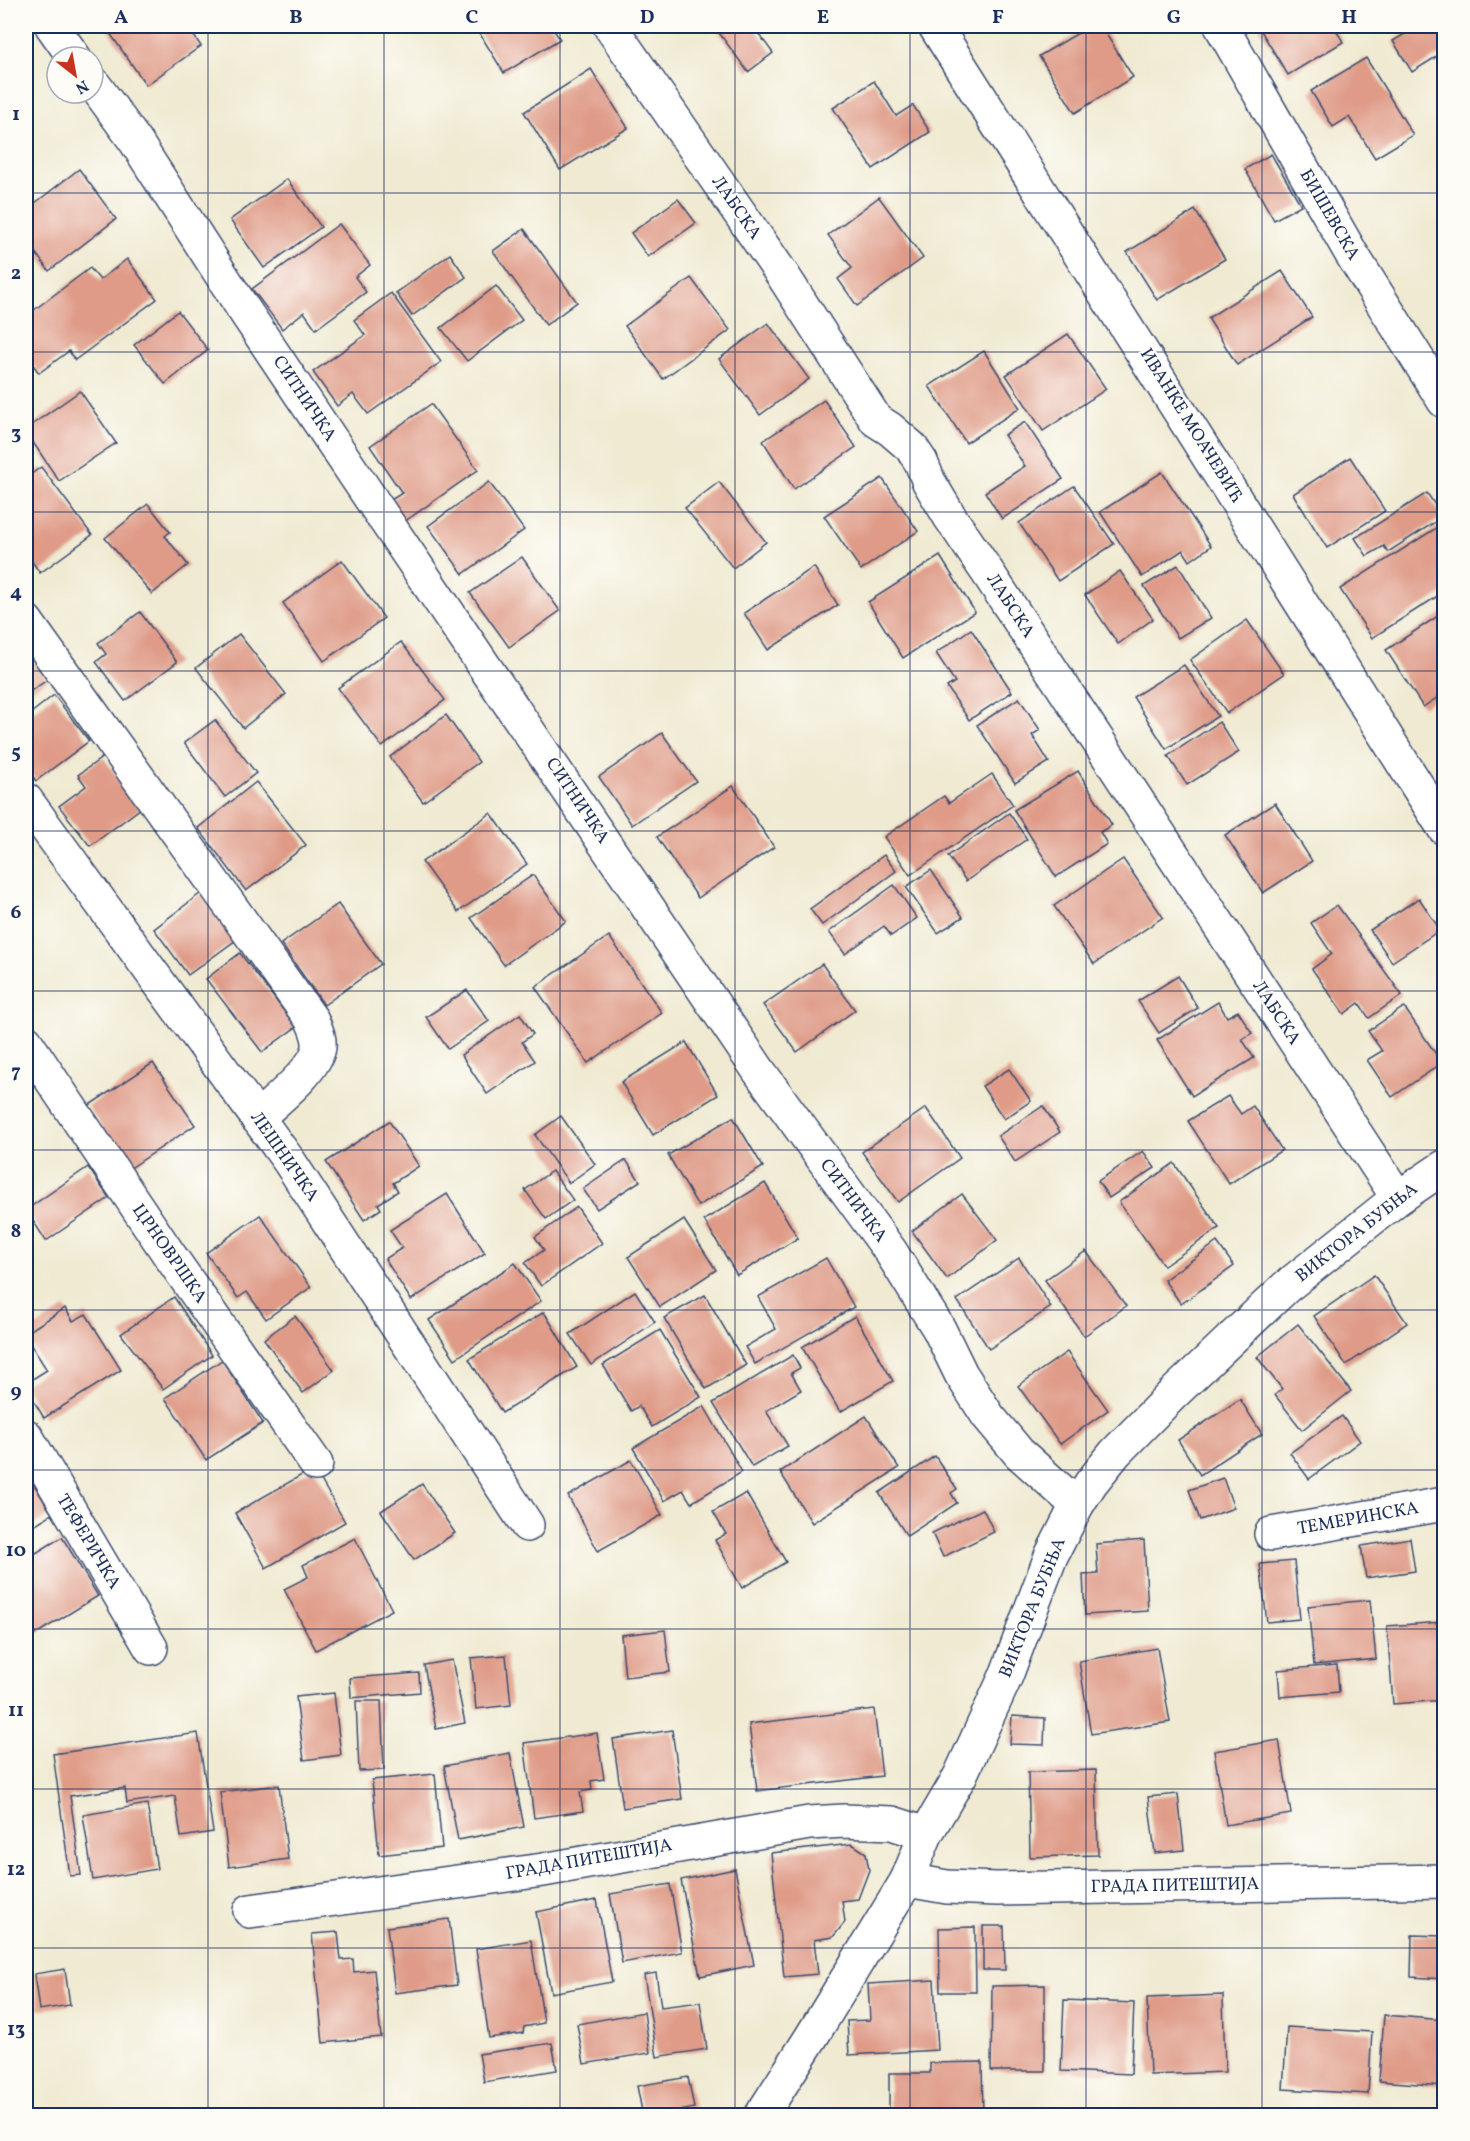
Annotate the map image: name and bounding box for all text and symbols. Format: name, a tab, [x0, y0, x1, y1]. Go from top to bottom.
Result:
text: A	[114, 4, 128, 32]
text: B	[289, 4, 303, 32]
text: C	[466, 4, 479, 32]
text: D	[640, 4, 654, 32]
text: E	[817, 4, 829, 32]
text: F	[992, 4, 1004, 32]
text: G	[1167, 4, 1181, 32]
text: H	[1341, 4, 1357, 32]
north arrow	[45, 45, 105, 105]
text: N	[71, 74, 92, 99]
text: 1	[12, 101, 20, 129]
street label: БИШЕВСКА	[1293, 165, 1365, 265]
street label: ЛАБСКА	[705, 171, 767, 245]
text: 2	[11, 260, 21, 288]
street label: ИВАНКЕ МОАЧЕВИЋ	[1133, 344, 1249, 508]
street label: СИТНИЧКА	[266, 351, 342, 447]
text: 3	[11, 420, 21, 448]
street label: ЛАБСКА	[980, 569, 1040, 644]
text: 4	[10, 579, 22, 607]
text: 5	[11, 739, 21, 767]
street label: СИТНИЧКА	[539, 753, 615, 849]
text: 6	[11, 899, 22, 927]
street label: ЛАБСКА	[1246, 976, 1306, 1051]
text: 7	[11, 1058, 21, 1086]
street label: ЛЕШНИЧКА	[244, 1107, 325, 1207]
street label: СИТНИЧКА	[813, 1154, 893, 1248]
street label: ВИКТОРА БУБЊА	[1291, 1177, 1424, 1289]
street label: ЦРНОВРШКА	[125, 1199, 213, 1309]
text: 8	[11, 1218, 21, 1246]
text: 9	[10, 1378, 22, 1406]
street label: ТЕФЕРИЧКА	[50, 1490, 126, 1595]
street label: ТЕМЕРИНСКА	[1295, 1496, 1421, 1542]
street label: ВИКТОРА БУБЊА	[993, 1534, 1073, 1682]
text: 10	[6, 1537, 26, 1565]
text: 11	[8, 1697, 24, 1725]
street label: ГРАДА ПИТЕШТИЈА	[504, 1833, 674, 1887]
text: 12	[7, 1856, 25, 1884]
street label: ГРАДА ПИТЕШТИЈА	[1091, 1872, 1260, 1900]
text: 13	[7, 2016, 25, 2044]

